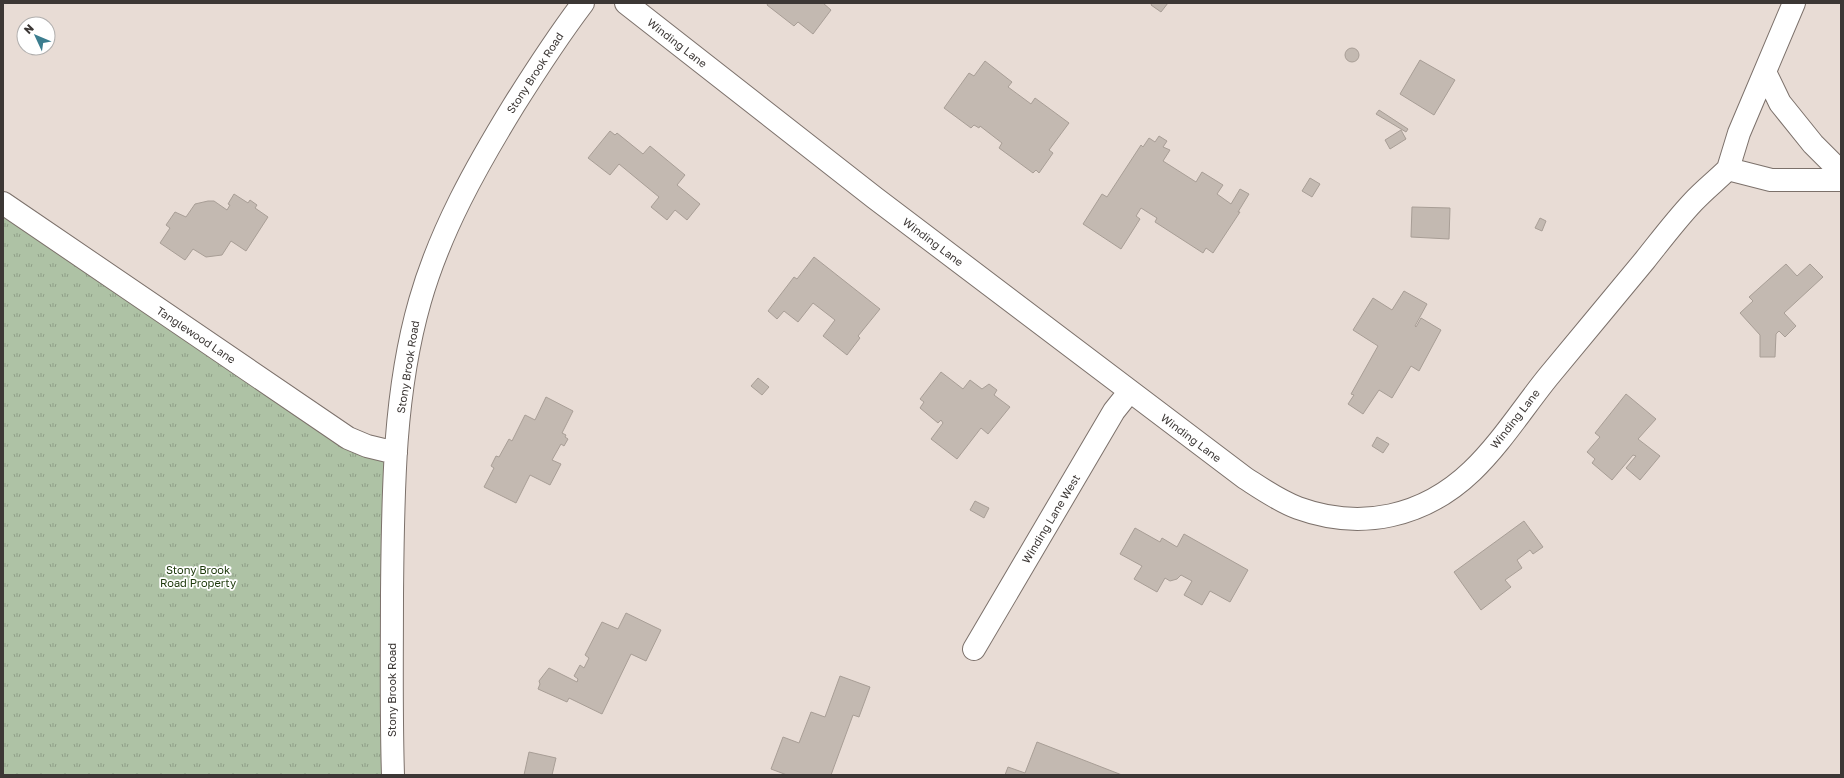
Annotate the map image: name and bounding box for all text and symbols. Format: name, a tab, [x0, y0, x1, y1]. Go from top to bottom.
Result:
street label: Winding Lane	[645, 15, 710, 70]
north arrow	[16, 16, 56, 56]
text: N	[21, 21, 36, 36]
street label: Stony Brook Road	[504, 30, 566, 116]
street label: Winding Lane	[901, 215, 966, 268]
street label: Tanglewood Lane	[154, 303, 238, 366]
street label: Stony Brook Road	[394, 320, 421, 414]
street label: Winding Lane	[1487, 386, 1542, 451]
street label: Winding Lane	[1159, 411, 1224, 464]
street label: Winding Lane West	[1019, 472, 1082, 566]
park label: Stony Brook Road Property	[160, 563, 236, 589]
street label: Stony Brook Road	[385, 643, 398, 737]

